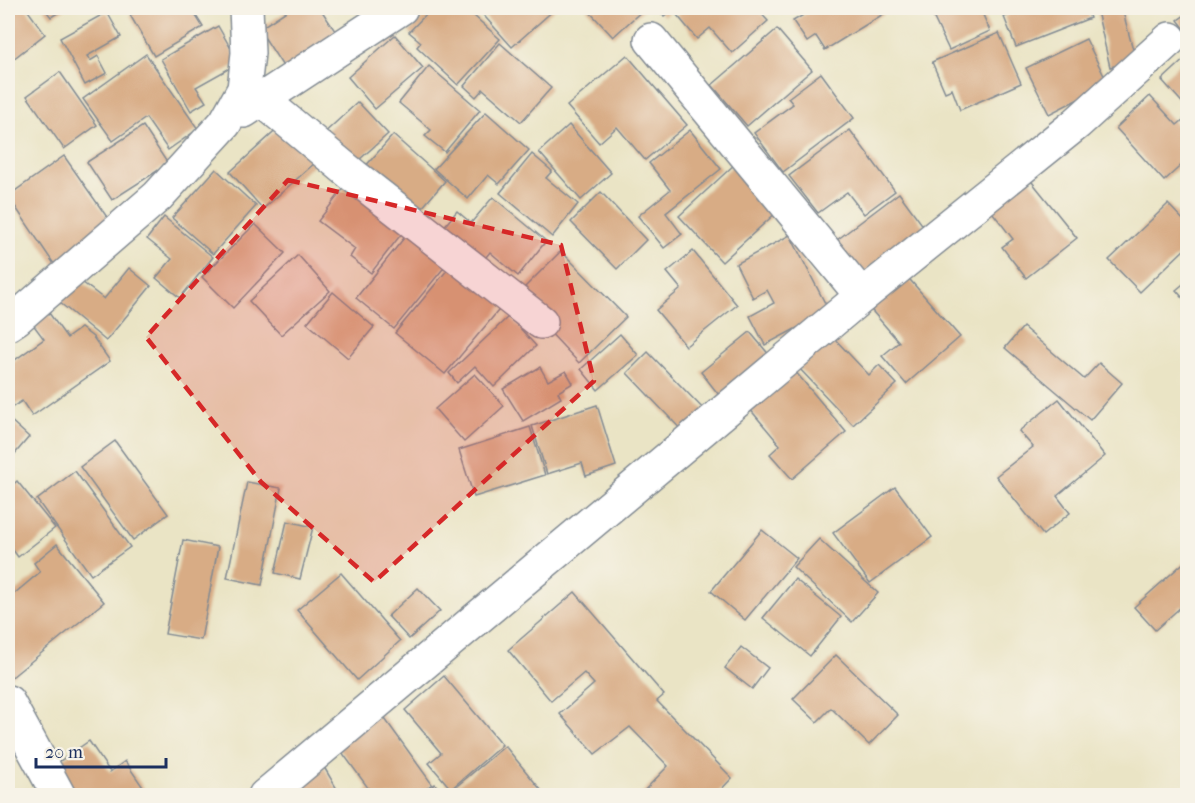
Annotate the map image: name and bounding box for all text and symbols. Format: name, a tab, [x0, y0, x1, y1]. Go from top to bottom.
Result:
scale bar	[36, 731, 166, 769]
text: 20 m	[45, 742, 83, 763]

